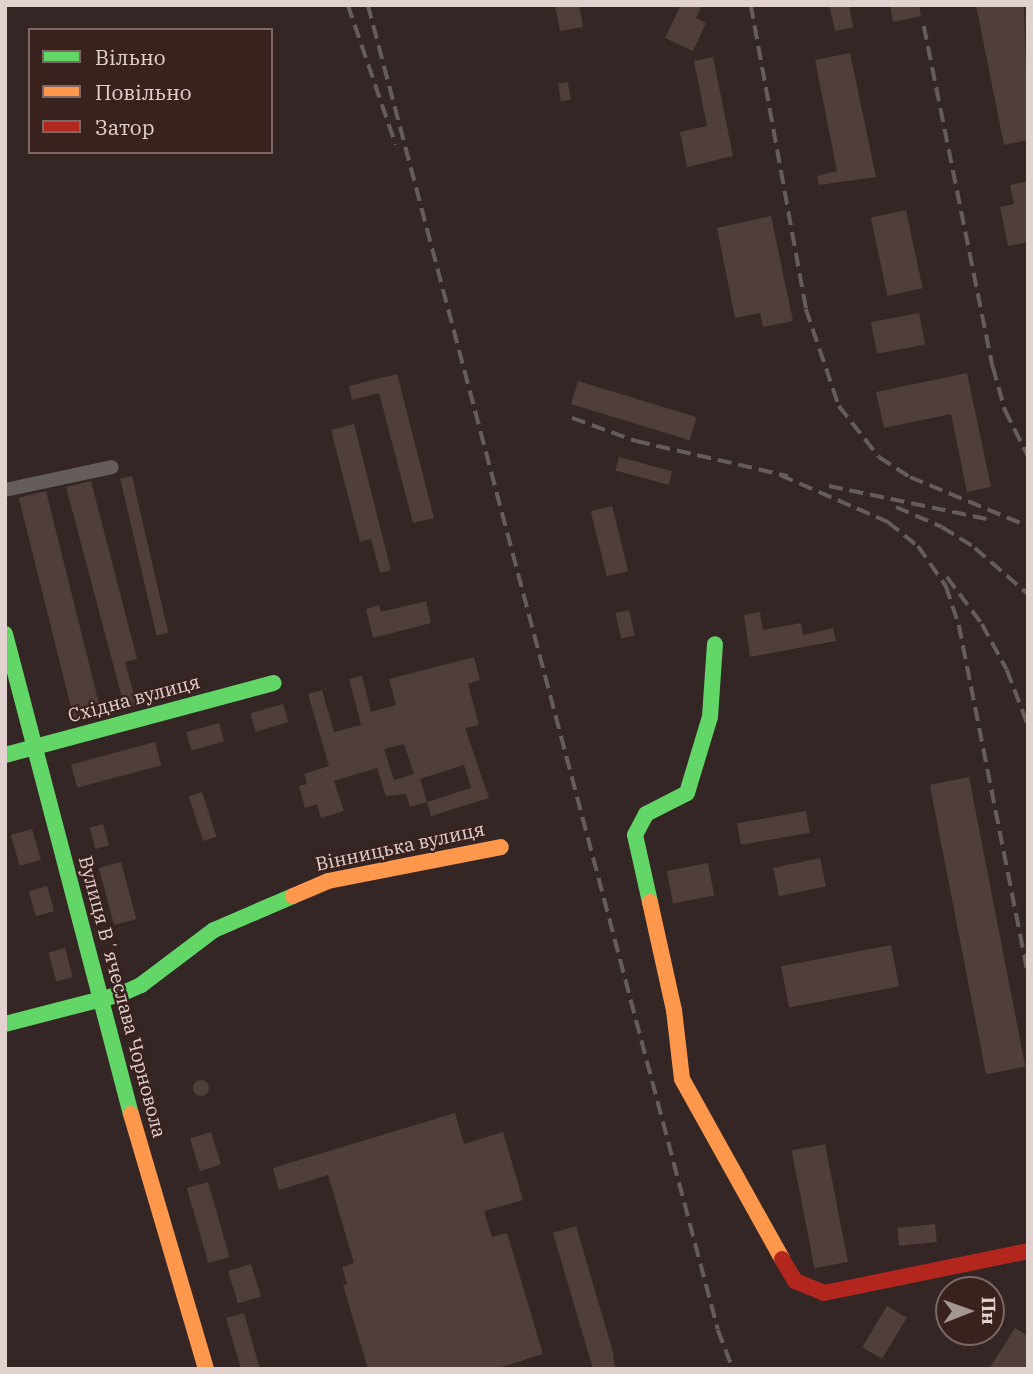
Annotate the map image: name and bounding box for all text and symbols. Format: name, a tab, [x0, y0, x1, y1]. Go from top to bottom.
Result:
legend	[28, 28, 273, 154]
text: Вільно	[95, 43, 166, 71]
text: Повільно	[95, 78, 192, 106]
text: Затор	[95, 113, 155, 141]
street label: Східна вулиця	[66, 670, 202, 728]
street label: Вінницька вулиця	[313, 818, 487, 876]
street label: Вулиця Вʼячеслава Чорновола	[73, 854, 171, 1140]
north arrow	[935, 1276, 1005, 1346]
text: Пн	[977, 1296, 1001, 1325]

